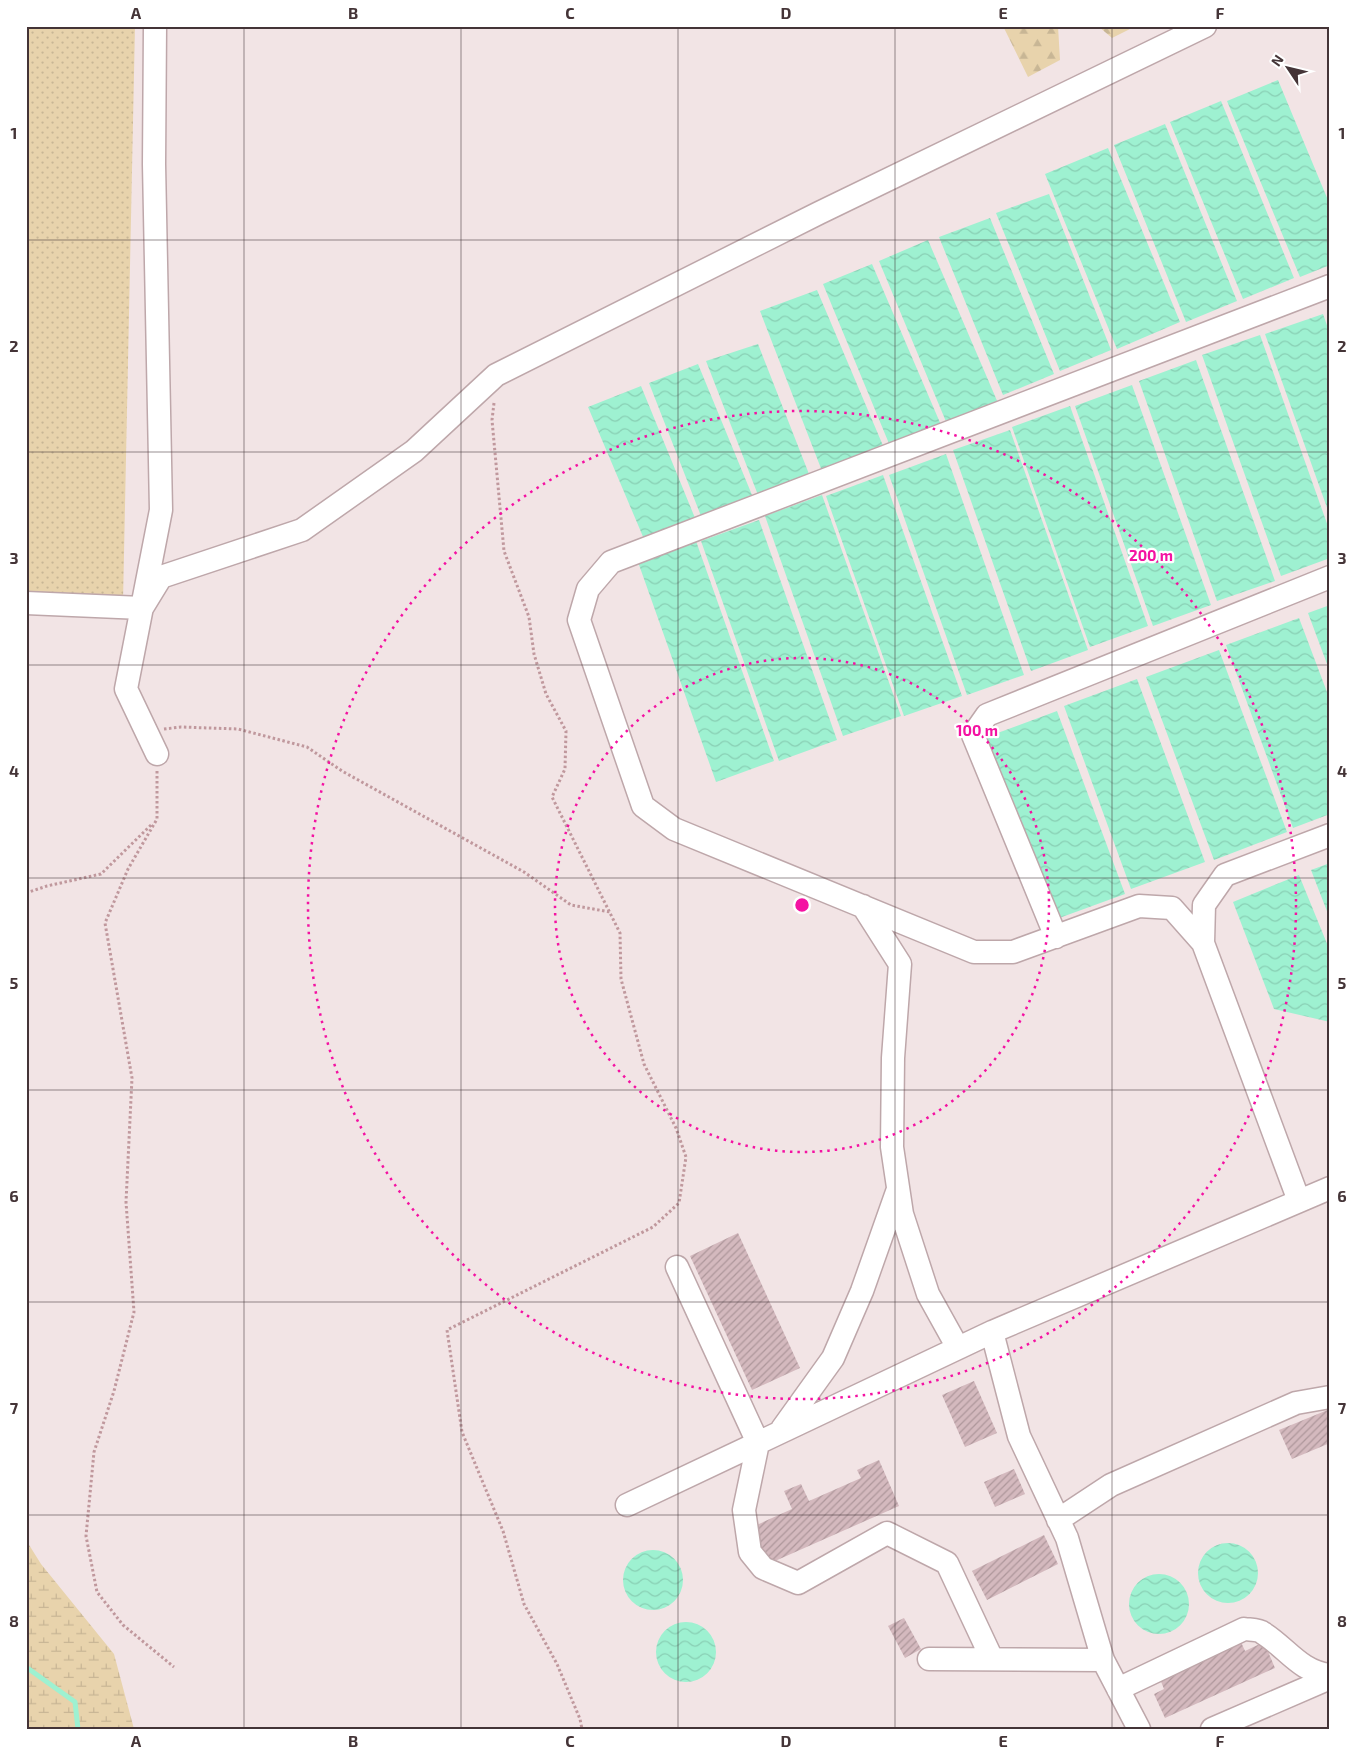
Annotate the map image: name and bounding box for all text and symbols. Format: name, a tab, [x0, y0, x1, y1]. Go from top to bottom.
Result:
text: A	[131, 3, 142, 22]
text: B	[348, 3, 358, 22]
text: C	[565, 3, 575, 22]
text: D	[781, 3, 792, 22]
text: E	[998, 3, 1008, 22]
text: F	[1216, 3, 1225, 22]
north arrow	[1264, 42, 1314, 92]
text: N	[1267, 51, 1287, 69]
text: 1	[11, 123, 17, 142]
text: 1	[1339, 123, 1345, 142]
text: 2	[9, 336, 19, 355]
text: 2	[1337, 336, 1347, 355]
text: 200 m	[1129, 546, 1173, 564]
text: 3	[9, 548, 19, 567]
text: 3	[1337, 548, 1347, 567]
text: 100 m	[956, 721, 998, 739]
text: 4	[9, 761, 19, 780]
text: 4	[1337, 761, 1347, 780]
centre of rings	[793, 896, 811, 914]
text: 5	[10, 973, 19, 992]
text: 5	[1338, 973, 1347, 992]
text: 6	[9, 1186, 19, 1205]
text: 6	[1337, 1186, 1347, 1205]
text: 7	[10, 1398, 19, 1417]
text: 7	[1338, 1398, 1347, 1417]
text: 8	[9, 1611, 19, 1630]
text: 8	[1337, 1611, 1347, 1630]
text: A	[131, 1731, 142, 1750]
text: B	[348, 1731, 358, 1750]
text: C	[565, 1731, 575, 1750]
text: D	[781, 1731, 792, 1750]
text: E	[998, 1731, 1008, 1750]
text: F	[1216, 1731, 1225, 1750]

